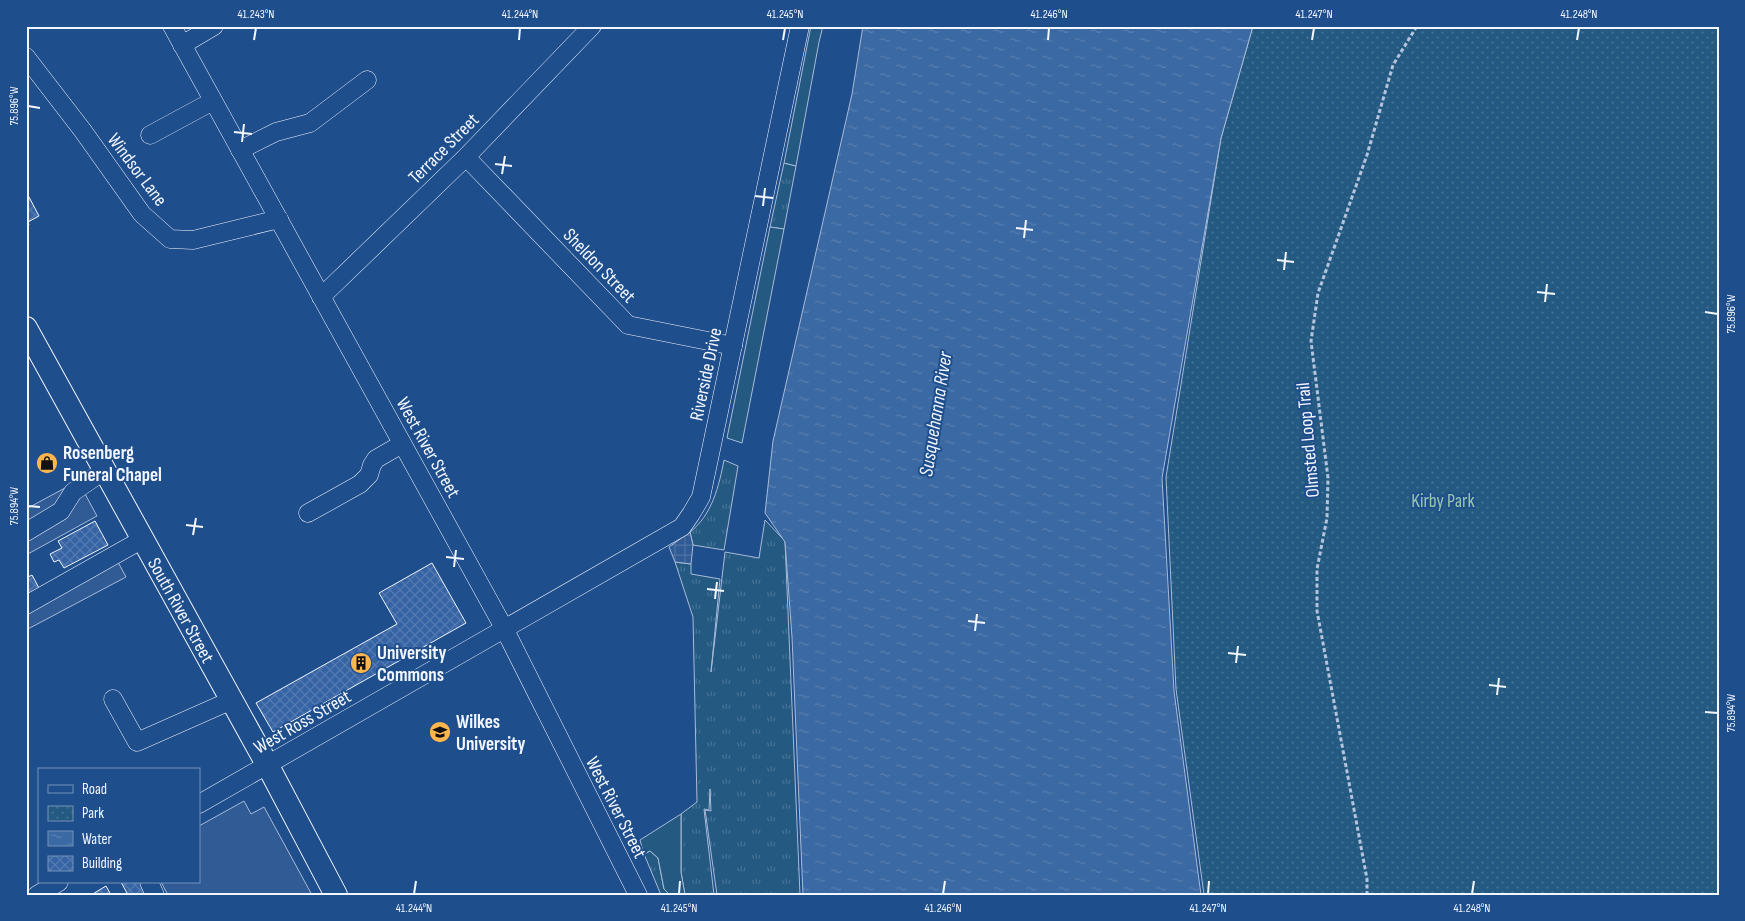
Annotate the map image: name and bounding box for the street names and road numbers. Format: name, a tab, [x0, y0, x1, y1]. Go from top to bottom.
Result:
street label: Terrace Street	[404, 109, 484, 189]
street label: Windsor Lane	[102, 129, 172, 211]
street label: Sheldon Street	[558, 224, 640, 308]
street label: Riverside Drive	[685, 326, 728, 423]
street label: Olmsted Loop Trail	[1292, 381, 1325, 498]
street label: West River Street	[391, 394, 465, 502]
street label: South River Street	[142, 554, 219, 667]
street label: West Ross Street	[250, 685, 356, 759]
street label: West River Street	[580, 753, 651, 863]

